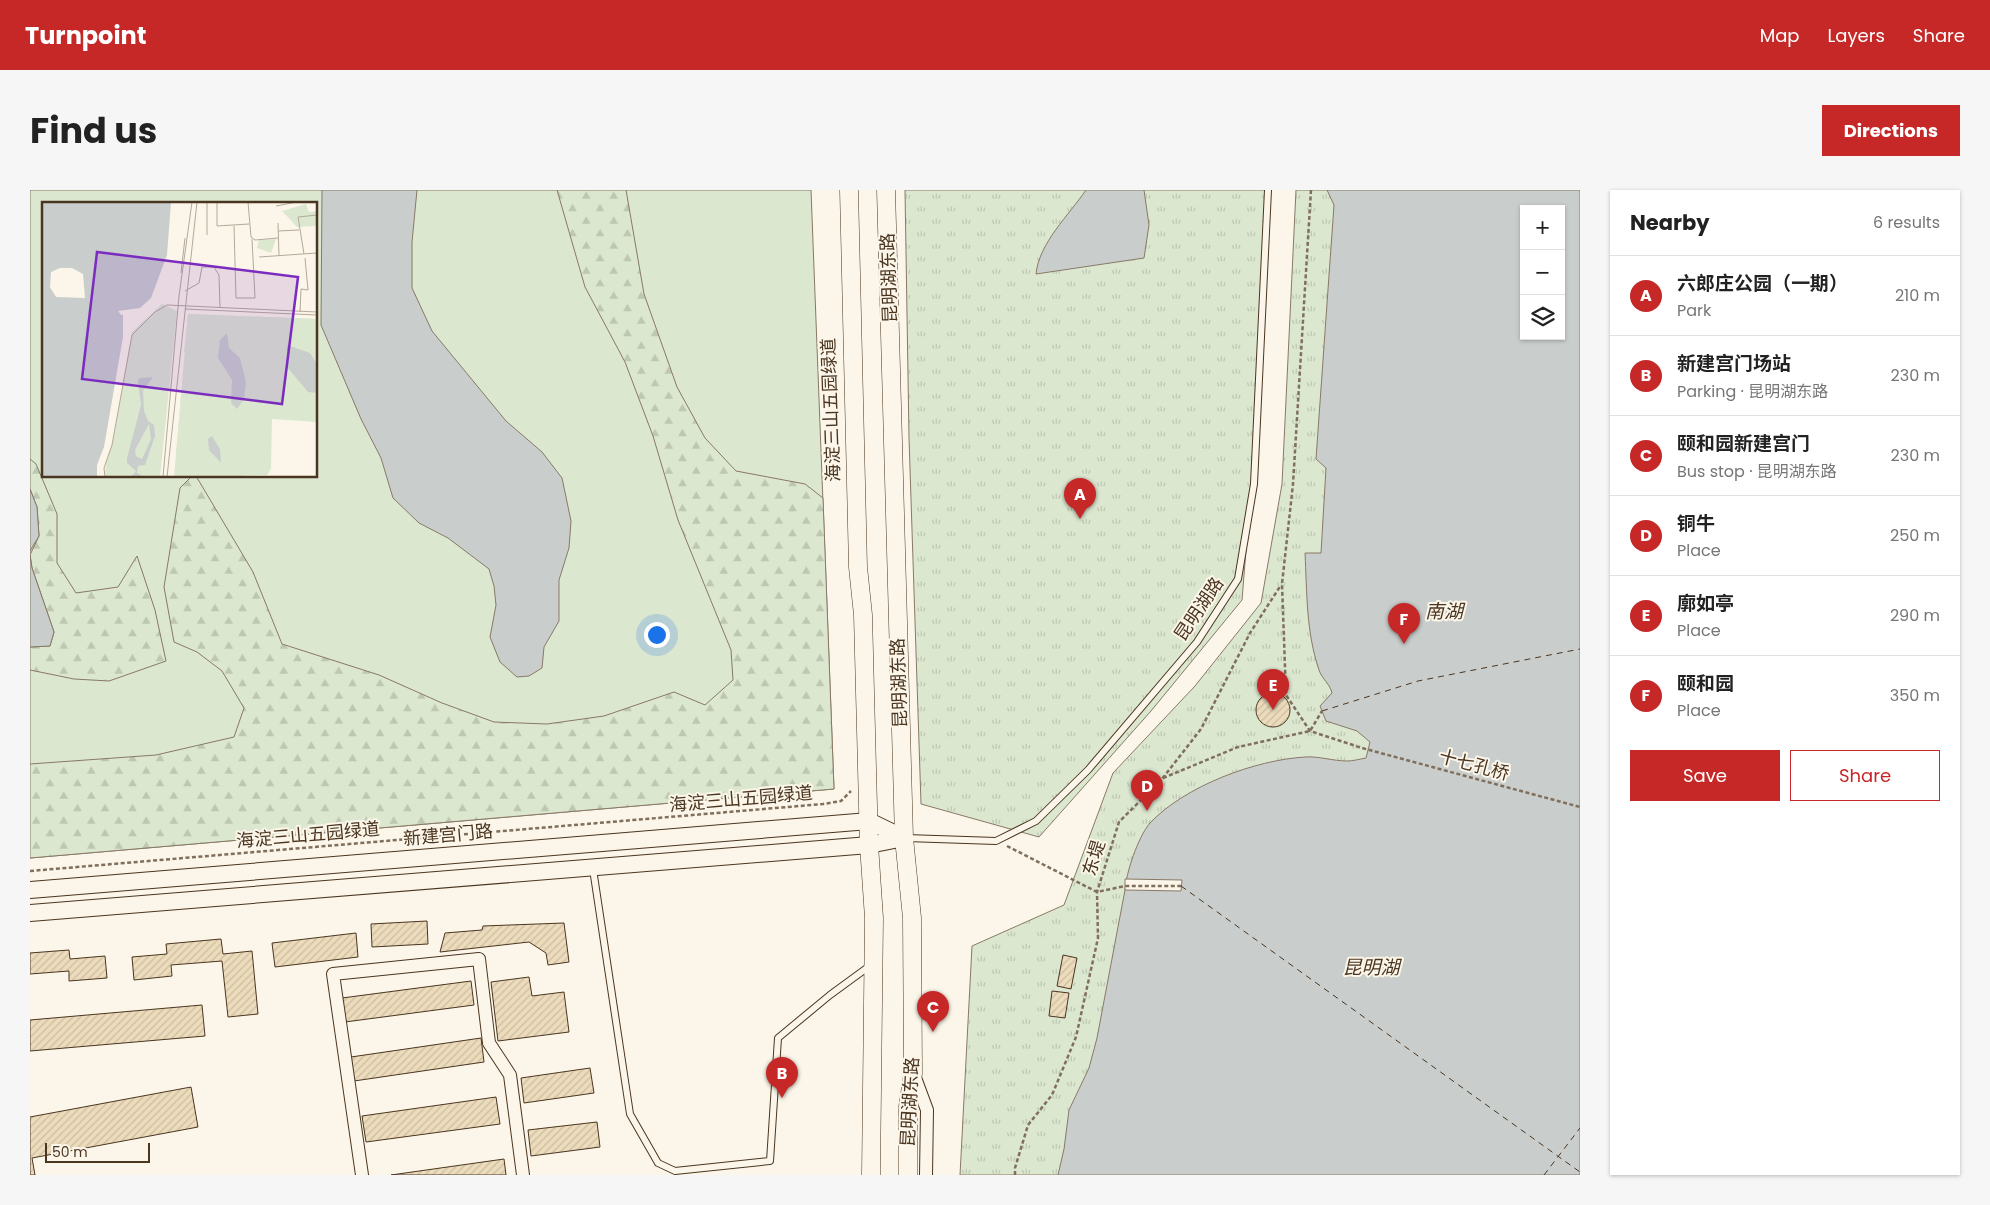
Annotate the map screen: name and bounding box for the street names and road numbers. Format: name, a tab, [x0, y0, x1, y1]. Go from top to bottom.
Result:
street label: 昆明湖东路	[874, 233, 903, 323]
street label: 海淀三山五园绿道	[815, 338, 846, 482]
street label: 昆明湖路	[1168, 572, 1229, 646]
street label: 昆明湖东路	[884, 638, 913, 728]
street label: 十七孔桥	[1436, 743, 1512, 786]
street label: 海淀三山五园绿道	[668, 780, 814, 817]
street label: 海淀三山五园绿道	[235, 816, 381, 853]
street label: 新建宫门路	[402, 818, 494, 851]
street label: 东堤	[1076, 837, 1111, 879]
street label: 昆明湖东路	[895, 1056, 924, 1148]

